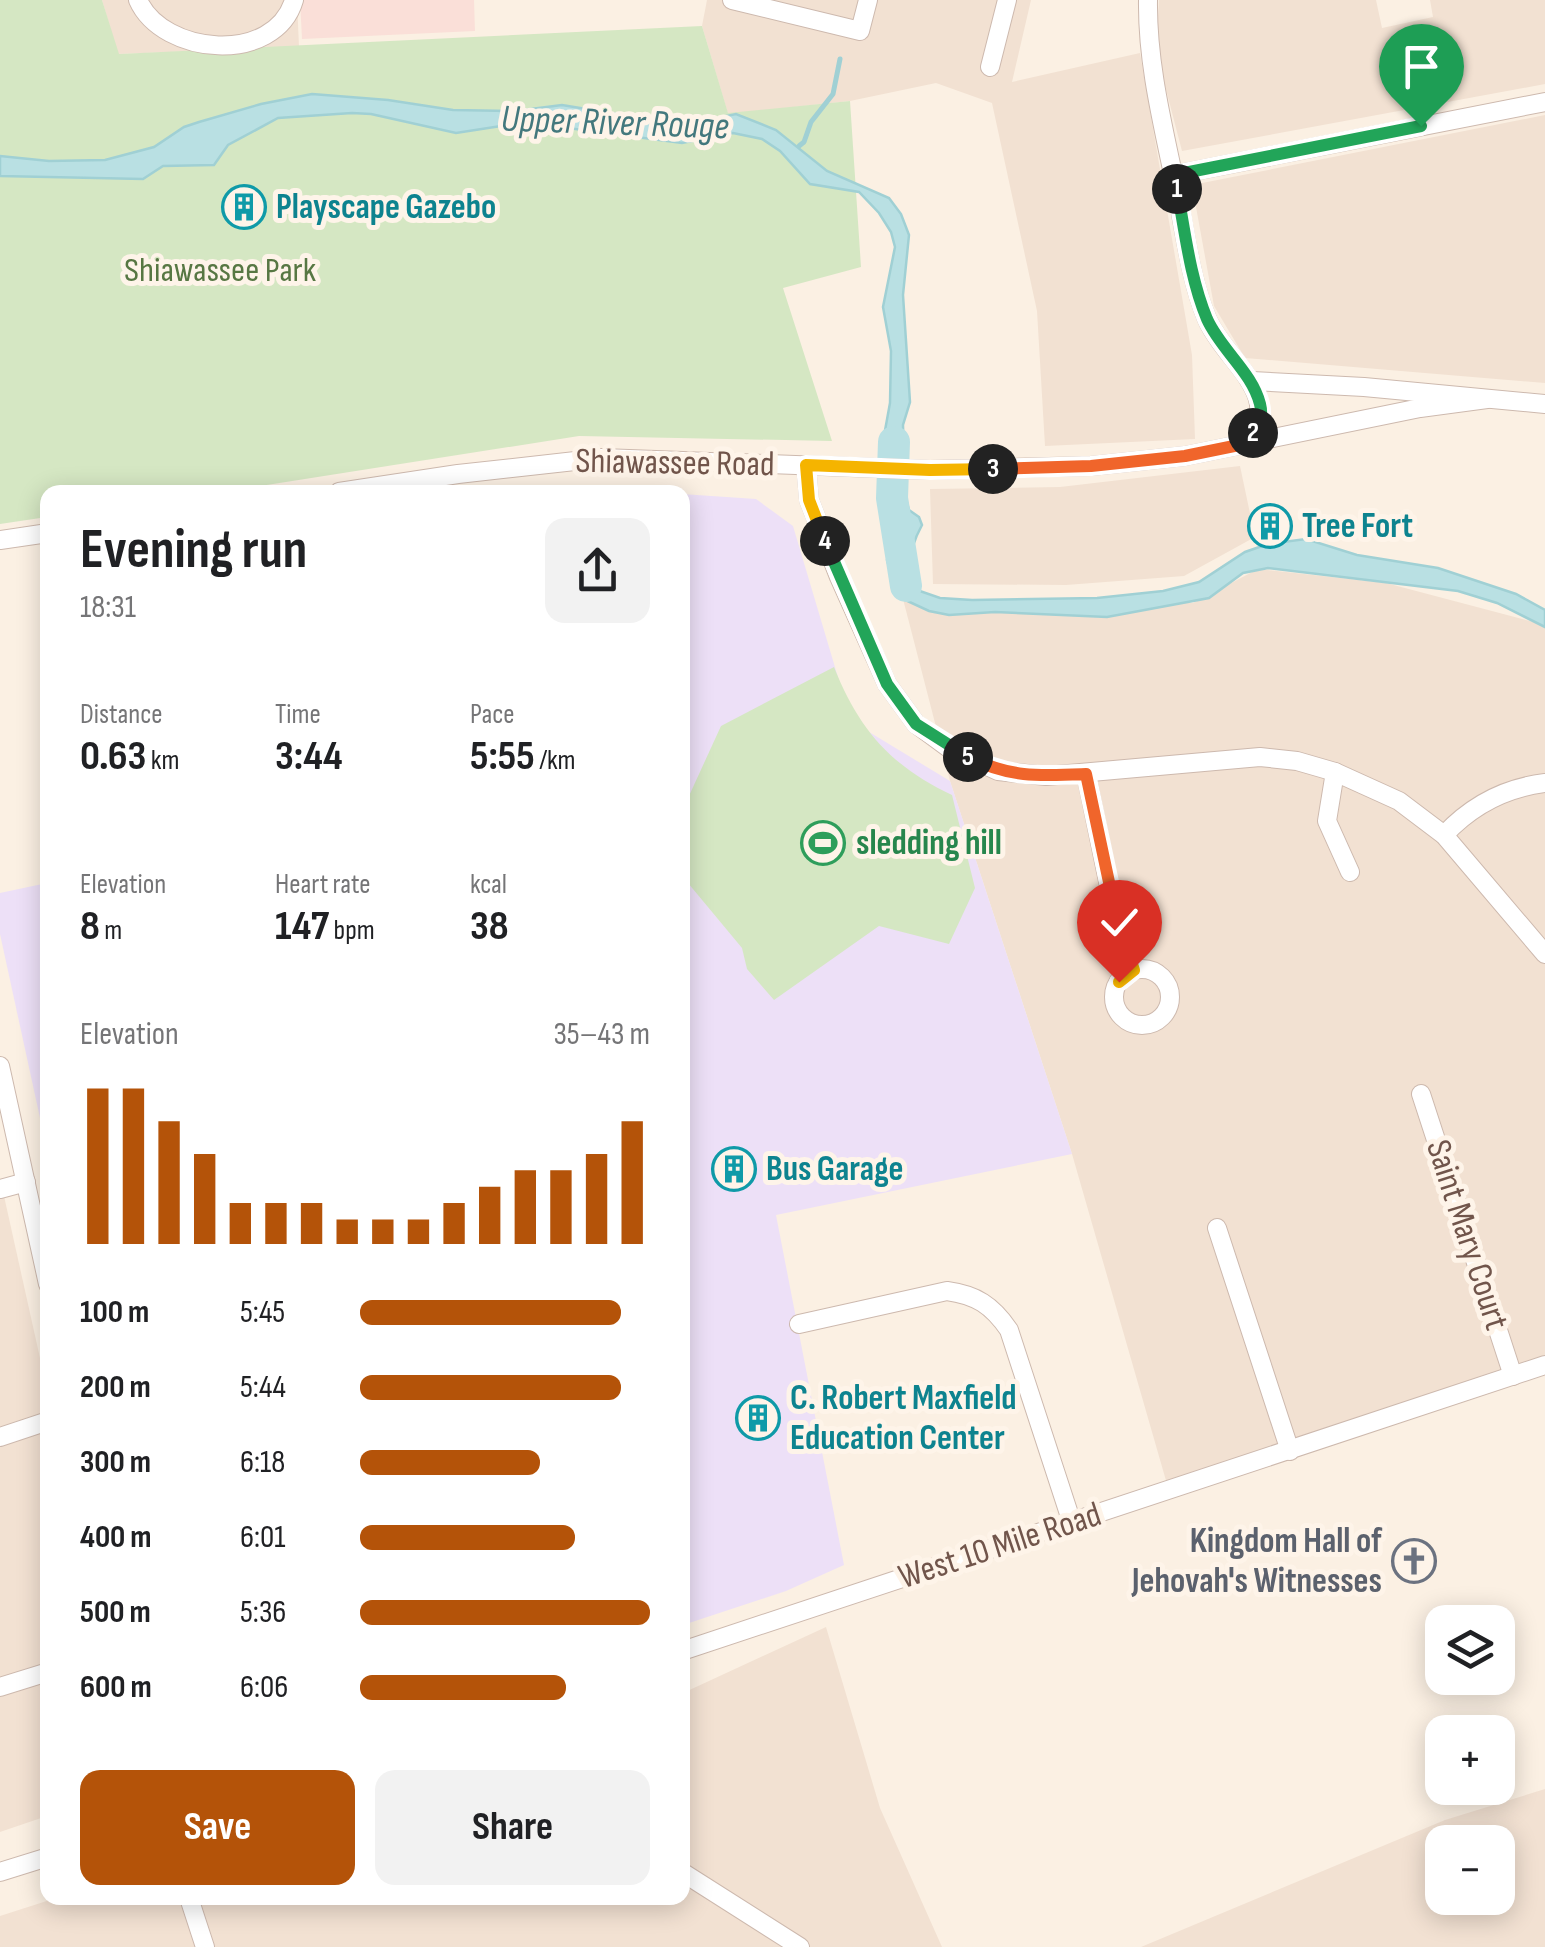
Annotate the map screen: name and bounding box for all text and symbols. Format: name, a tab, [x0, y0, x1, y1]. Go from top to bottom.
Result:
pin	[1379, 24, 1464, 127]
icon: arrive	[1394, 39, 1449, 94]
water label: Upper River Rouge	[500, 97, 730, 149]
pin: 1	[1152, 164, 1202, 214]
text: 1	[1172, 172, 1182, 205]
building icon: Playscape Gazebo	[221, 184, 267, 230]
place label: Playscape Gazebo	[276, 186, 496, 229]
park label: Shiawassee Park	[124, 249, 317, 292]
pin: 2	[1228, 408, 1278, 458]
text: 2	[1247, 416, 1259, 449]
street label: Shiawassee Road	[575, 440, 775, 486]
pin: 3	[968, 444, 1018, 494]
text: 3	[987, 452, 999, 485]
building icon: Tree Fort	[1247, 503, 1293, 549]
place label: Tree Fort	[1302, 505, 1413, 548]
pin: 4	[800, 516, 850, 566]
text: Evening run	[80, 517, 307, 584]
button: share	[545, 518, 650, 623]
text: 4	[818, 524, 832, 557]
text: 18:31	[80, 588, 136, 627]
text: Distance	[80, 698, 163, 731]
text: Time	[275, 698, 321, 731]
text: Pace	[470, 698, 515, 731]
text: 0.63	[80, 731, 146, 782]
text: 3:44	[275, 731, 342, 782]
text: 5:55	[470, 731, 535, 782]
pin: 5	[943, 732, 993, 782]
text: 5	[962, 740, 974, 773]
text: km	[146, 744, 179, 777]
text: /km	[535, 744, 576, 777]
sports icon: sledding hill	[800, 820, 846, 866]
place label: sledding hill	[856, 822, 1002, 865]
text: Elevation	[80, 868, 166, 901]
text: Heart rate	[275, 868, 371, 901]
text: kcal	[470, 868, 507, 901]
pin	[1077, 880, 1162, 983]
icon: check	[1092, 895, 1147, 950]
text: 8	[80, 901, 100, 952]
text: 147	[275, 901, 329, 952]
text: 38	[470, 901, 509, 952]
text: m	[100, 914, 122, 947]
text: bpm	[329, 914, 375, 947]
text: Elevation	[80, 1015, 179, 1054]
text: 35–43 m	[553, 1015, 650, 1054]
street label: Saint Mary Court	[1416, 1135, 1518, 1335]
building icon: Bus Garage	[711, 1146, 757, 1192]
place label: Bus Garage	[766, 1148, 904, 1191]
text: 100 m	[80, 1293, 149, 1332]
text: 5:45	[240, 1293, 285, 1332]
text: 200 m	[80, 1368, 151, 1407]
text: 5:44	[240, 1368, 286, 1407]
place label: C. Robert Maxfield Education Center	[790, 1377, 1017, 1460]
building icon: C. Robert Maxfield Education Center	[735, 1395, 781, 1441]
text: 300 m	[80, 1443, 151, 1482]
text: 6:18	[240, 1443, 285, 1482]
street label: West 10 Mile Road	[893, 1493, 1107, 1599]
text: 400 m	[80, 1518, 152, 1557]
text: 6:01	[240, 1518, 286, 1557]
place label: Kingdom Hall of Jehovah's Witnesses	[1131, 1520, 1383, 1603]
church icon: Kingdom Hall of Jehovah's Witnesses	[1391, 1538, 1437, 1584]
text: 500 m	[80, 1593, 151, 1632]
text: 5:36	[240, 1593, 286, 1632]
map controls	[1425, 1605, 1515, 1915]
button: layers	[1425, 1605, 1515, 1695]
text: 600 m	[80, 1668, 152, 1707]
text: 6:06	[240, 1668, 288, 1707]
button: +	[1425, 1715, 1515, 1805]
button: Save	[80, 1770, 355, 1885]
button: Share	[375, 1770, 650, 1885]
button: −	[1425, 1825, 1515, 1915]

